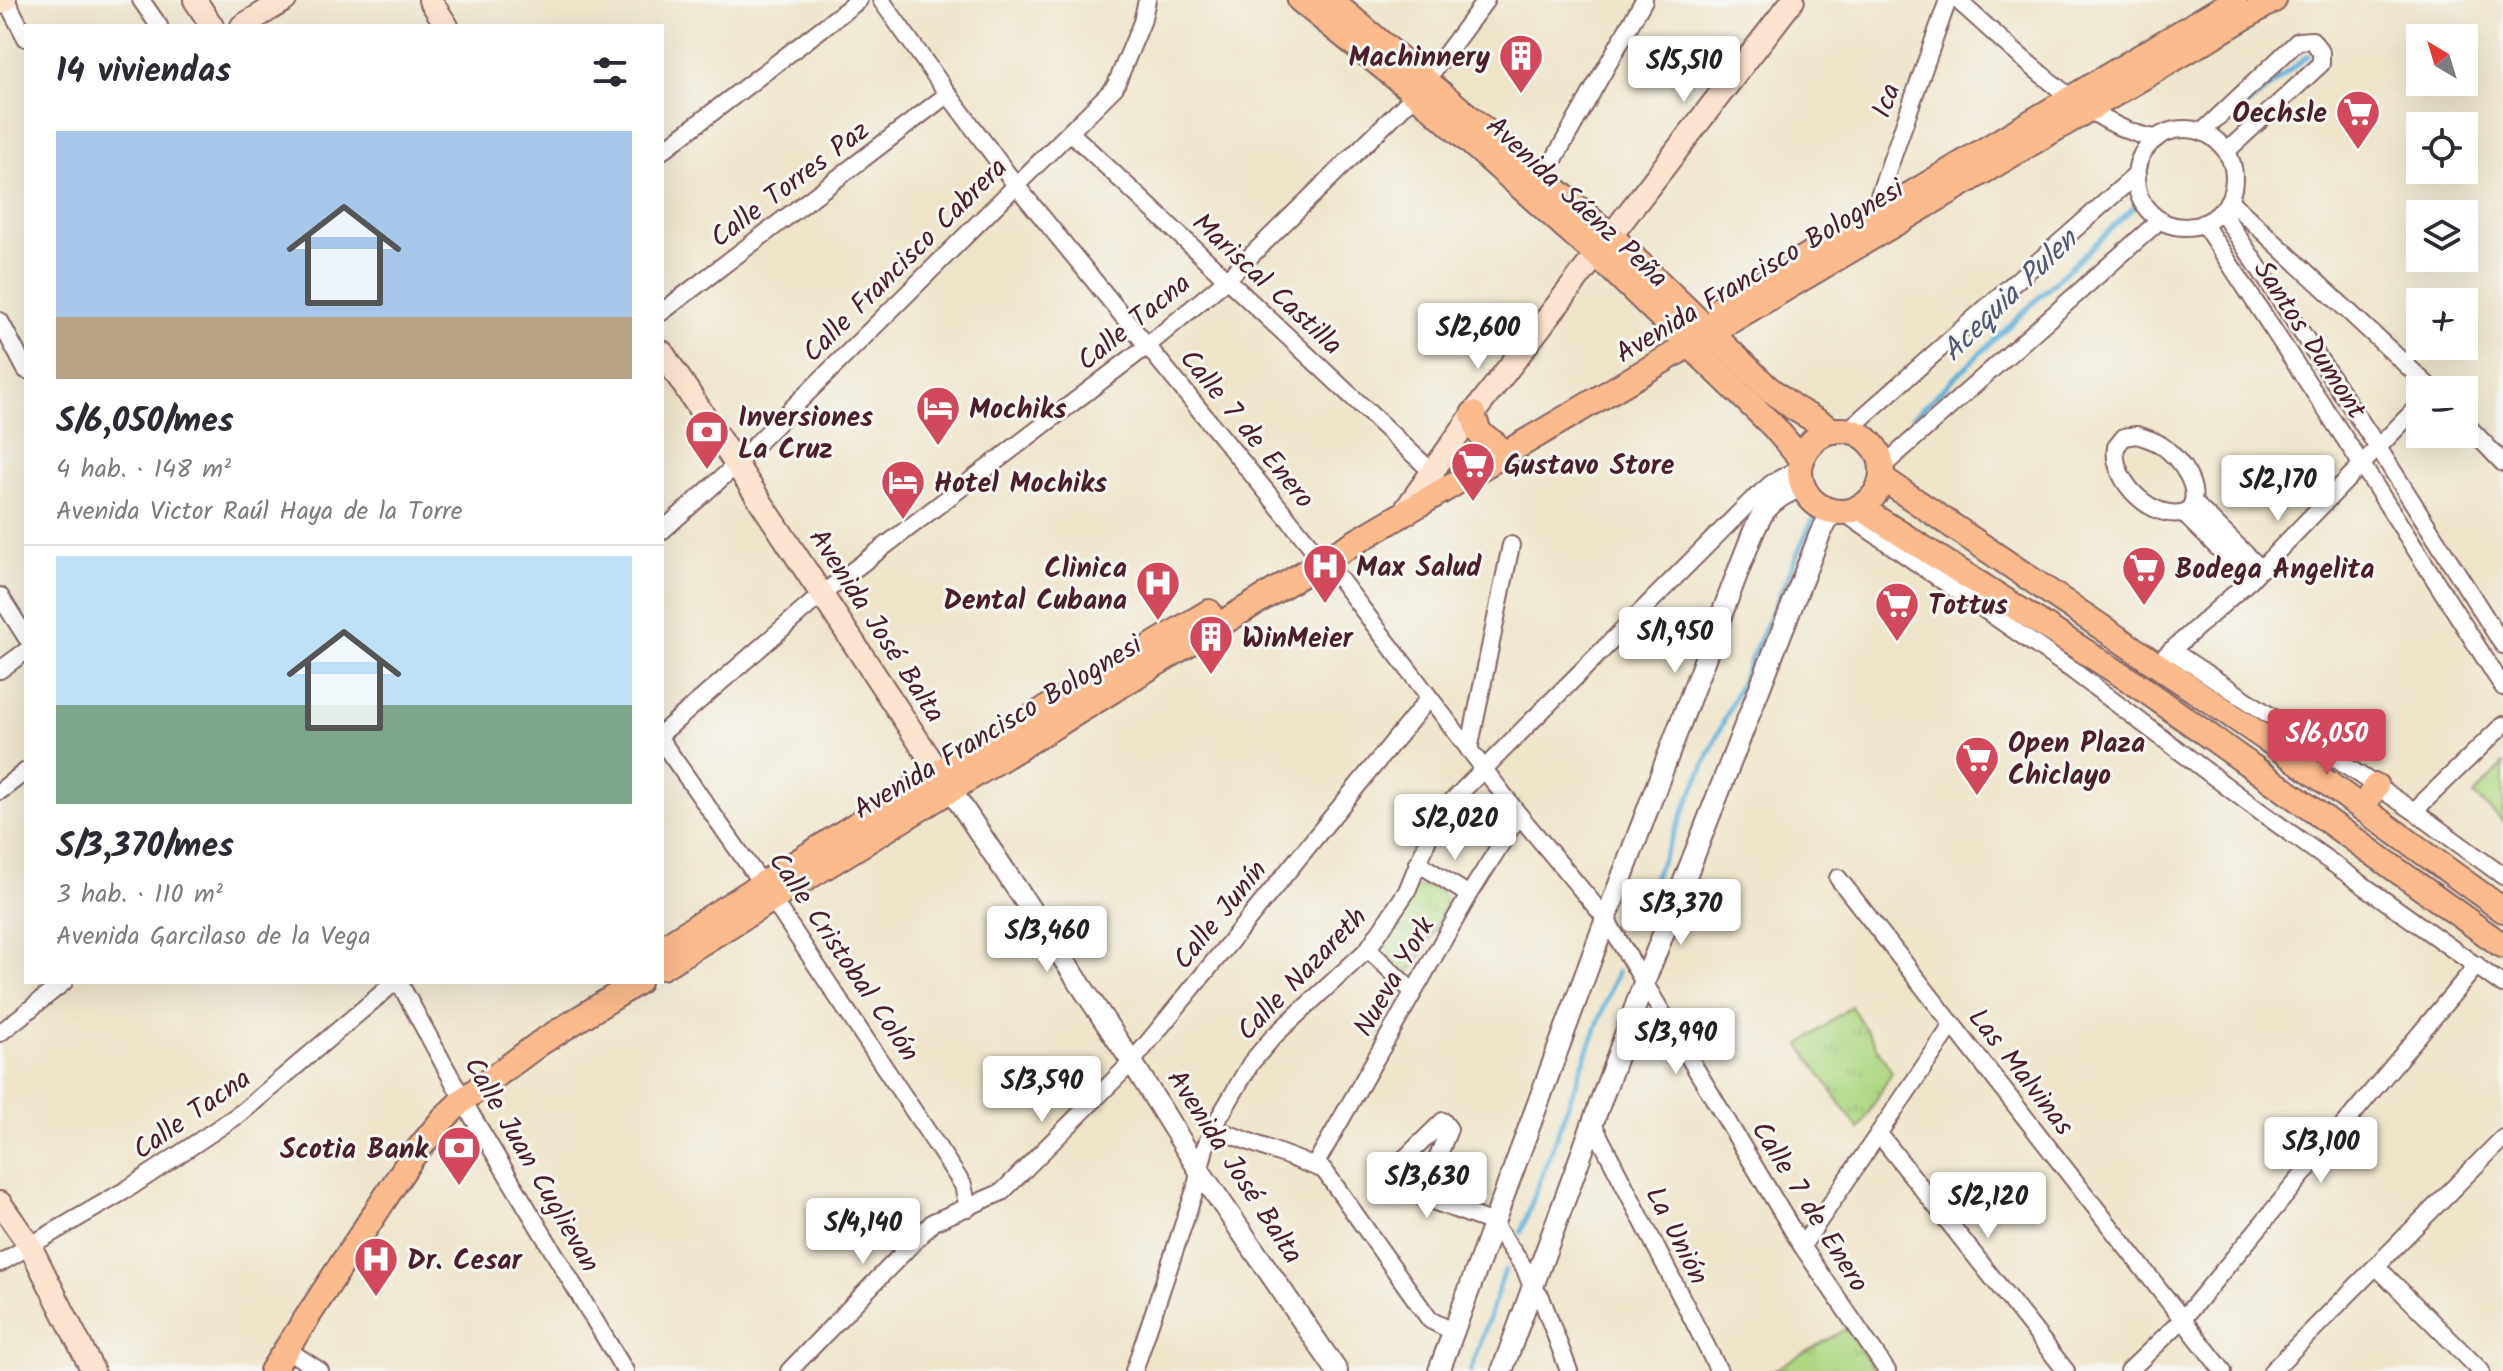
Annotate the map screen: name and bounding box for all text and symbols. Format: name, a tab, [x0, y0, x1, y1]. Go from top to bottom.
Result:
north arrow	[2406, 24, 2478, 96]
map controls	[2406, 24, 2478, 448]
building icon: Machinnery	[1497, 32, 1545, 95]
place label: Machinnery	[1348, 36, 1490, 81]
pin: S/5,510	[1610, 36, 1758, 104]
text: S/5,510	[1646, 41, 1722, 83]
text: 14 viviendas	[56, 45, 231, 99]
icon: filters	[588, 50, 632, 94]
street label: Ica	[1860, 77, 1914, 125]
supermarket icon: Oechsle	[2334, 88, 2382, 151]
place label: Oechsle	[2232, 92, 2327, 137]
street label: Avenida Sáenz Peña	[1475, 106, 1678, 300]
street label: Calle Torres Paz	[701, 110, 880, 260]
button: locate	[2406, 112, 2478, 184]
street label: Calle Francisco Cabrera	[792, 147, 1019, 374]
street label: Avenida Francisco Bolognesi	[1607, 167, 1915, 376]
icon: home	[272, 183, 416, 327]
button: layers	[2406, 200, 2478, 272]
street label: Mariscal Castilla	[1180, 203, 1352, 367]
water label: Acequia Pulen	[1931, 217, 2091, 374]
street label: Santos Dumont	[2241, 252, 2378, 430]
street label: Calle Tacna	[1068, 263, 1202, 383]
button: +	[2406, 288, 2478, 360]
pin: S/2,600	[1404, 303, 1552, 371]
text: S/2,600	[1436, 308, 1520, 350]
street label: Calle 7 de Enero	[1167, 340, 1325, 520]
button: −	[2406, 376, 2478, 448]
hotel icon: Mochiks	[914, 384, 962, 447]
place label: Mochiks	[969, 388, 1067, 433]
text: S/6,050/mes	[56, 395, 234, 449]
place label: Inversiones La Cruz	[738, 396, 873, 473]
bank icon: Inversiones La Cruz	[683, 408, 731, 471]
supermarket icon: Gustavo Store	[1449, 440, 1497, 503]
place label: Gustavo Store	[1504, 444, 1675, 489]
text: 4 hab. · 148 m²	[56, 449, 231, 491]
pin: S/2,170	[2204, 455, 2352, 523]
hotel icon: Hotel Mochiks	[879, 458, 927, 521]
text: S/2,170	[2239, 460, 2317, 502]
place label: Hotel Mochiks	[934, 462, 1107, 507]
text: Avenida Victor Raúl Haya de la Torre	[56, 491, 462, 533]
street label: Avenida José Balta	[796, 520, 956, 733]
hospital icon: Max Salud	[1301, 542, 1349, 605]
supermarket icon: Bodega Angelita	[2120, 544, 2168, 607]
place label: Max Salud	[1356, 546, 1482, 591]
place label: Clinica Dental Cubana	[943, 547, 1127, 624]
place label: Bodega Angelita	[2175, 548, 2374, 593]
hospital icon: Clinica Dental Cubana	[1134, 559, 1182, 622]
supermarket icon: Tottus	[1873, 580, 1921, 643]
place label: Tottus	[1928, 584, 2008, 629]
pin: S/1,950	[1601, 607, 1749, 675]
icon: home	[272, 608, 416, 752]
text: S/1,950	[1637, 612, 1713, 654]
building icon: WinMeier	[1187, 613, 1235, 676]
place label: WinMeier	[1242, 617, 1355, 662]
street label: Avenida Francisco Bolognesi	[845, 623, 1153, 832]
pin: S/6,050	[2253, 709, 2401, 777]
text: S/6,050	[2286, 714, 2368, 756]
place label: Open Plaza Chiclayo	[2008, 722, 2145, 799]
supermarket icon: Open Plaza Chiclayo	[1953, 734, 2001, 797]
pin: S/2,020	[1381, 794, 1529, 862]
text: S/2,020	[1412, 799, 1498, 841]
text: S/3,370/mes	[56, 820, 234, 874]
street label: Calle Cristobal Colón	[756, 843, 930, 1072]
street label: Calle Junín	[1162, 851, 1280, 980]
text: 3 hab. · 110 m²	[56, 874, 223, 916]
pin: S/3,370	[1607, 879, 1755, 947]
text: S/3,370	[1640, 884, 1722, 926]
street label: Calle Nazareth	[1227, 897, 1379, 1052]
pin: S/3,460	[973, 906, 1121, 974]
street label: Nueva York	[1343, 908, 1448, 1046]
text: S/3,460	[1005, 911, 1089, 953]
text: Avenida Garcilaso de la Vega	[56, 916, 371, 958]
street label: Las Malvinas	[1955, 999, 2085, 1146]
pin: S/3,990	[1602, 1008, 1750, 1076]
text: S/3,990	[1635, 1013, 1717, 1055]
street label: Calle Juan Cuglievan	[451, 1049, 611, 1282]
pin: S/3,590	[968, 1056, 1116, 1124]
street label: Calle Tacna	[124, 1058, 261, 1173]
text: S/3,590	[1001, 1061, 1083, 1103]
street label: Avenida José Balta	[1154, 1061, 1314, 1274]
street label: Calle 7 de Enero	[1738, 1113, 1880, 1302]
pin: S/3,100	[2247, 1117, 2395, 1185]
text: S/3,100	[2282, 1122, 2360, 1164]
bank icon: Scotia Bank	[435, 1124, 483, 1187]
place label: Scotia Bank	[280, 1128, 429, 1173]
pin: S/3,630	[1353, 1152, 1501, 1220]
text: S/3,630	[1385, 1157, 1469, 1199]
pin: S/2,120	[1914, 1172, 2062, 1240]
text: S/2,120	[1948, 1177, 2028, 1219]
street label: La Unión	[1632, 1179, 1720, 1293]
pin: S/4,140	[789, 1198, 937, 1266]
text: S/4,140	[824, 1203, 902, 1245]
hospital icon: Dr. Cesar	[352, 1235, 400, 1298]
place label: Dr. Cesar	[407, 1239, 523, 1284]

